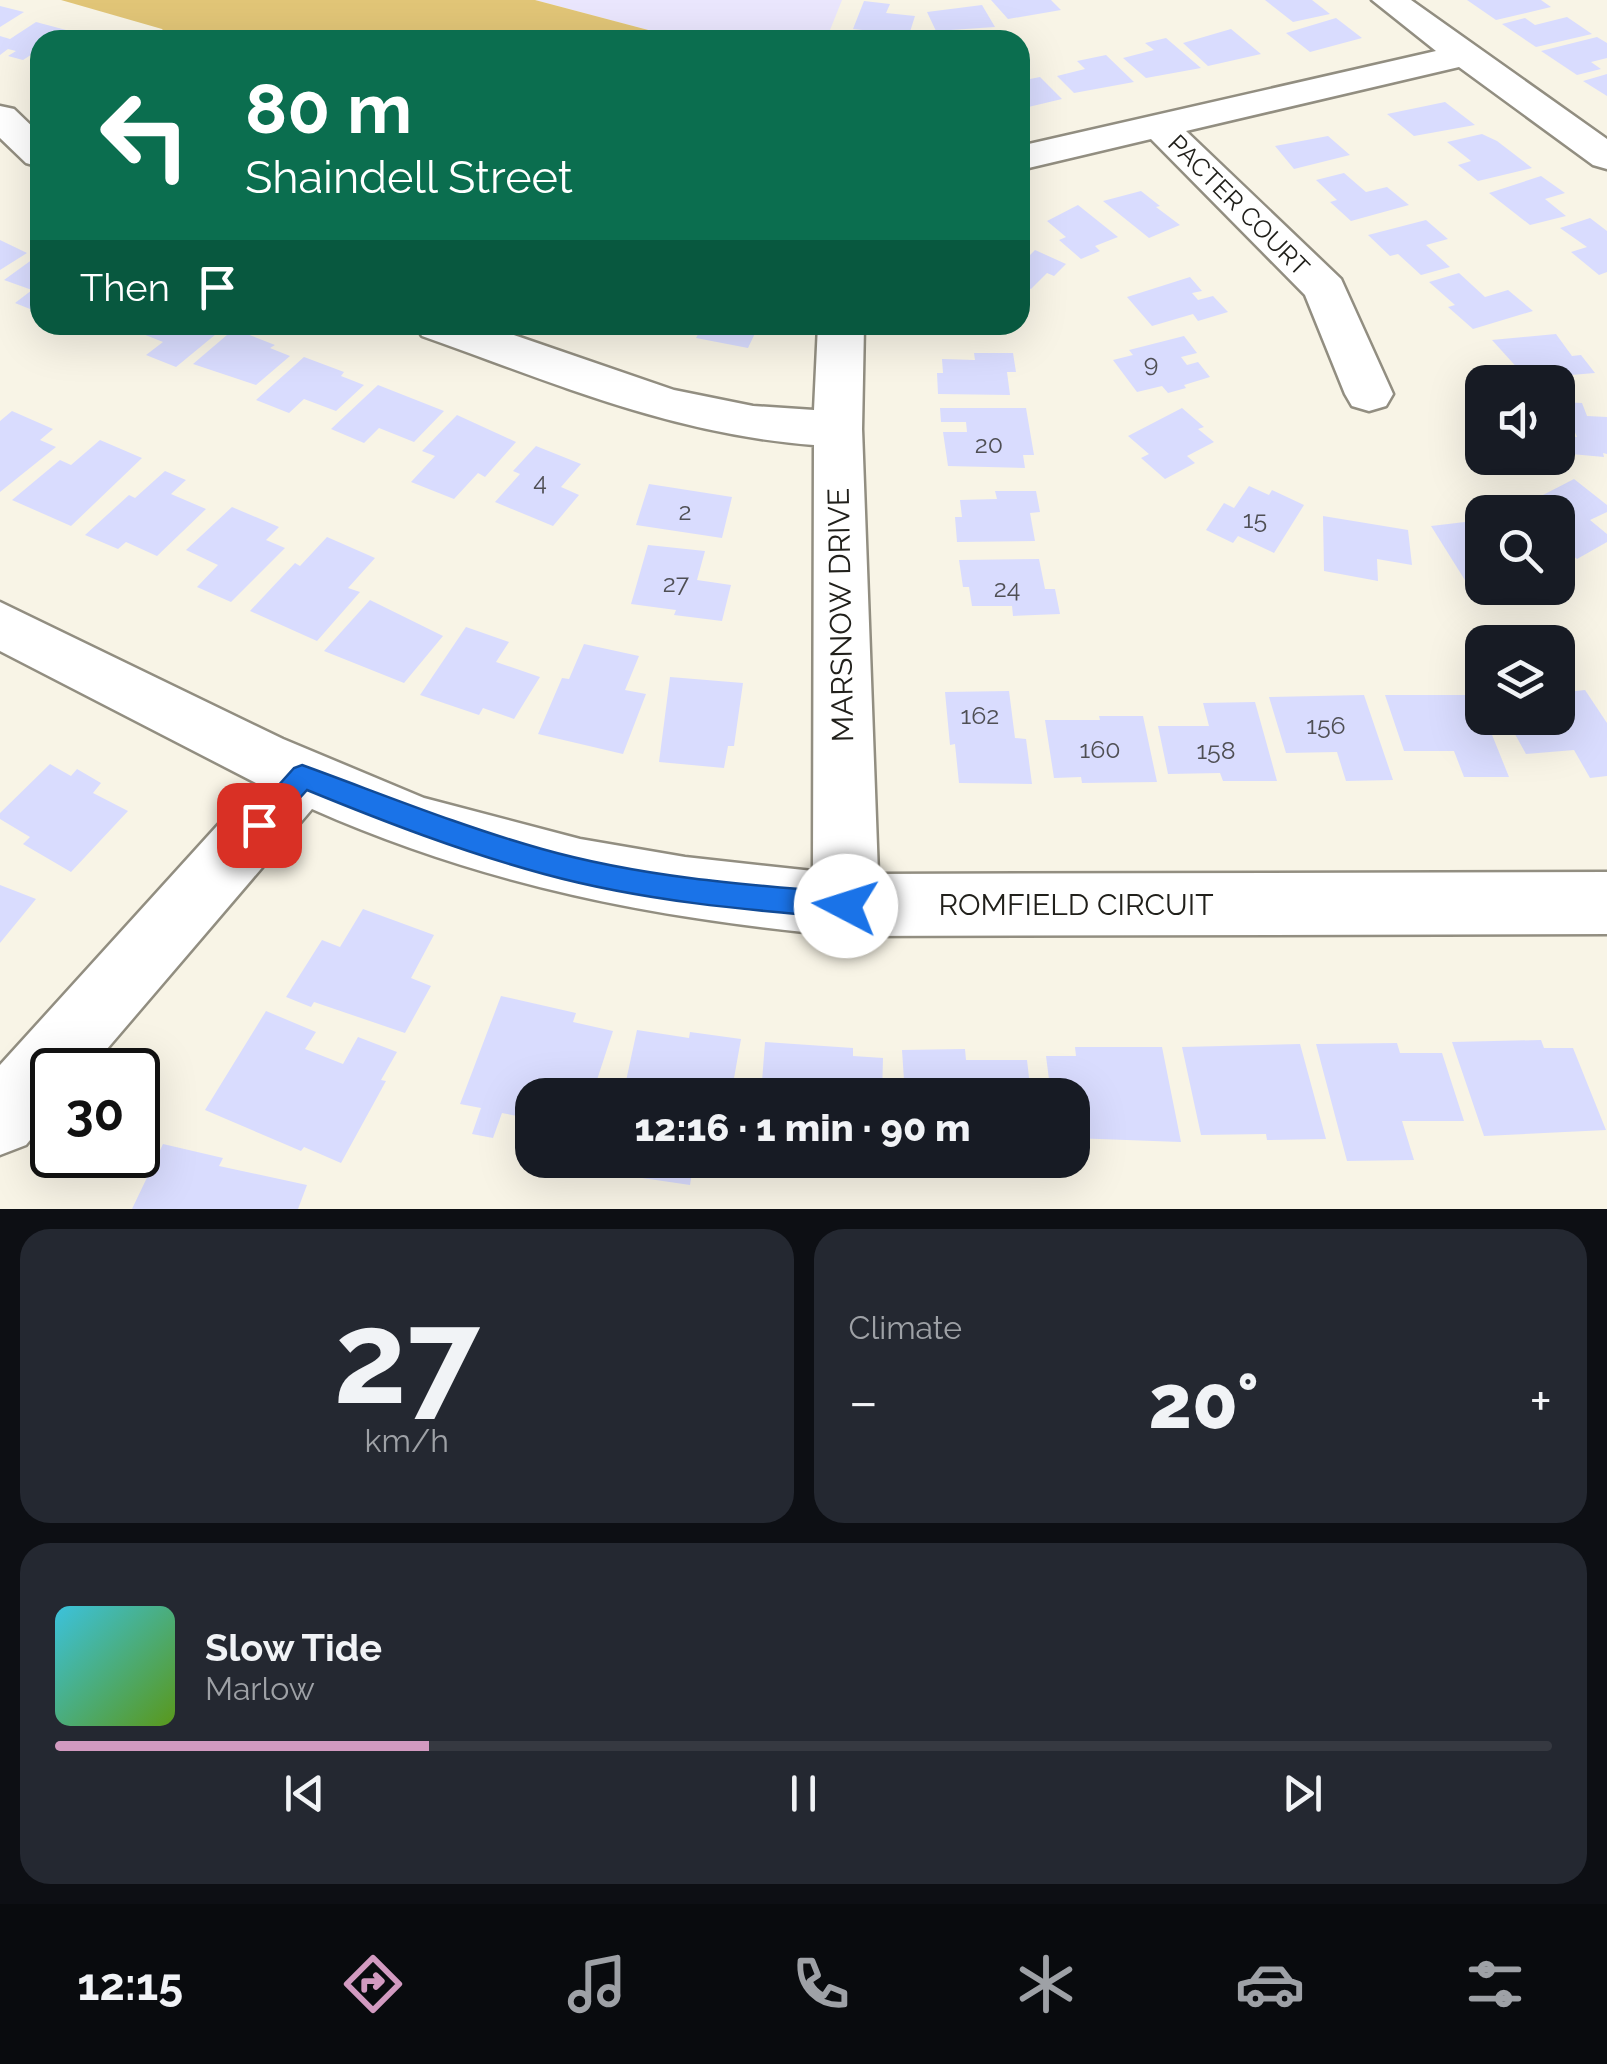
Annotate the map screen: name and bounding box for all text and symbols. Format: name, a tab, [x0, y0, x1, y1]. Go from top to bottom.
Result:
text: 80 m	[245, 67, 412, 149]
icon: left	[80, 70, 210, 200]
street label: PACTER COURT	[1162, 128, 1316, 282]
text: Shaindell Street	[245, 151, 573, 204]
icon: arrive	[190, 260, 245, 315]
text: Then	[80, 265, 170, 310]
house number: 9	[1144, 348, 1158, 378]
map controls	[1465, 365, 1575, 735]
button: sound	[1465, 365, 1575, 475]
house number: 20	[975, 429, 1003, 459]
house number: 4	[533, 466, 547, 496]
street label: MARSNOW DRIVE	[821, 488, 860, 742]
button: search	[1465, 495, 1575, 605]
house number: 2	[678, 496, 692, 526]
house number: 15	[1243, 504, 1267, 534]
house number: 27	[663, 568, 690, 598]
house number: 24	[994, 573, 1020, 603]
button: layers	[1465, 625, 1575, 735]
house number: 162	[961, 700, 999, 730]
house number: 156	[1306, 710, 1346, 740]
house number: 160	[1079, 734, 1121, 764]
house number: 158	[1196, 735, 1236, 765]
pin	[217, 783, 302, 868]
icon: arrive	[232, 798, 287, 853]
position arrow	[794, 854, 898, 958]
street label: ROMFIELD CIRCUIT	[939, 887, 1213, 922]
speed limit sign: 30	[30, 1048, 160, 1178]
text: 12:16 · 1 min · 90 m	[634, 1105, 971, 1150]
text: 27	[334, 1281, 480, 1433]
text: Climate	[849, 1309, 962, 1346]
text: 20°	[1148, 1357, 1259, 1446]
text: −	[849, 1369, 878, 1434]
text: +	[1529, 1369, 1552, 1434]
text: km/h	[365, 1422, 449, 1459]
text: Slow Tide	[205, 1625, 382, 1670]
text: Marlow	[205, 1670, 315, 1707]
icon: previous	[277, 1766, 332, 1821]
icon: pause	[776, 1766, 831, 1821]
icon: next	[1275, 1766, 1330, 1821]
icon: directions	[338, 1949, 408, 2019]
icon: music	[562, 1949, 632, 2019]
icon: phone	[786, 1949, 856, 2019]
icon: climate	[1011, 1949, 1081, 2019]
icon: car	[1235, 1949, 1305, 2019]
icon: filters	[1460, 1949, 1530, 2019]
text: 12:15	[77, 1958, 183, 2011]

